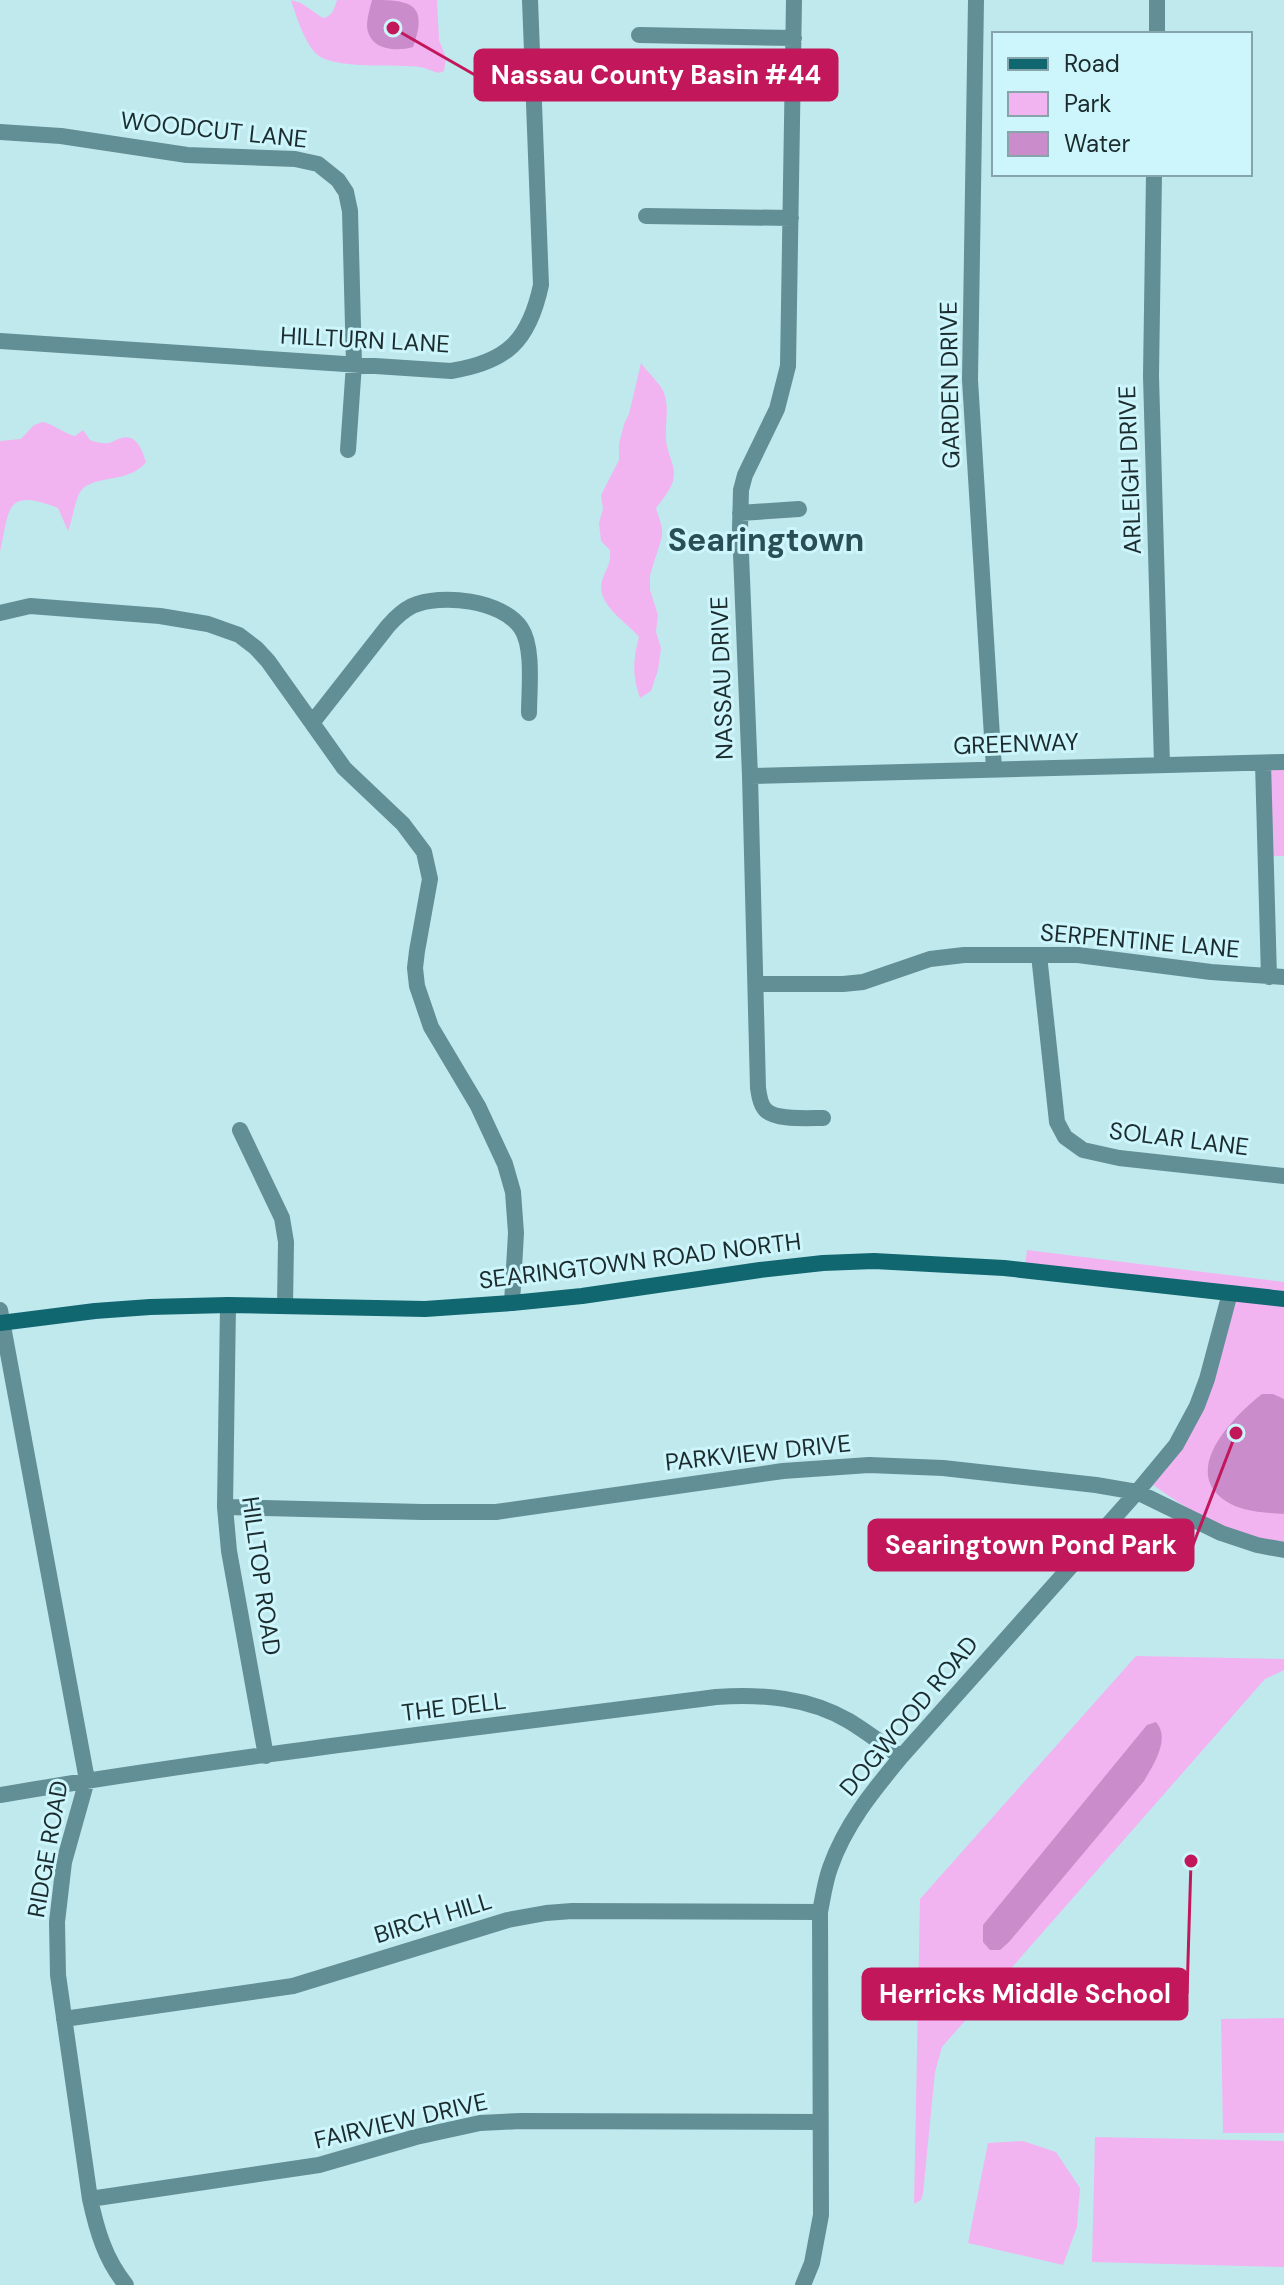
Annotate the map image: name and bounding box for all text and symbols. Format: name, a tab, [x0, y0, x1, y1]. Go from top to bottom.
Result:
legend	[992, 32, 1252, 176]
text: Road	[1064, 48, 1120, 79]
callout: Nassau County Basin #44	[475, 50, 837, 100]
text: Nassau County Basin #44	[491, 58, 821, 92]
text: Park	[1064, 88, 1111, 119]
street label: WOODCUT LANE	[119, 104, 309, 155]
text: Water	[1064, 128, 1130, 159]
street label: GARDEN DRIVE	[933, 301, 966, 469]
street label: HILLTURN LANE	[279, 320, 451, 359]
street label: ARLEIGH DRIVE	[1111, 385, 1148, 555]
district label: Searingtown	[668, 519, 864, 561]
street label: NASSAU DRIVE	[703, 596, 740, 760]
street label: GREENWAY	[953, 726, 1079, 761]
street label: SERPENTINE LANE	[1039, 916, 1241, 965]
street label: SOLAR LANE	[1107, 1115, 1251, 1162]
street label: SEARINGTOWN ROAD NORTH	[477, 1225, 803, 1296]
street label: PARKVIEW DRIVE	[663, 1427, 852, 1478]
street label: HILLTOP ROAD	[235, 1494, 288, 1657]
callout: Searingtown Pond Park	[869, 1520, 1193, 1570]
text: Searingtown Pond Park	[885, 1528, 1177, 1562]
street label: DOGWOOD ROAD	[832, 1629, 985, 1802]
street label: THE DELL	[400, 1685, 508, 1728]
street label: RIDGE ROAD	[20, 1778, 75, 1920]
street label: BIRCH HILL	[370, 1885, 496, 1950]
callout: Herricks Middle School	[863, 1969, 1187, 2019]
text: Herricks Middle School	[879, 1977, 1171, 2011]
street label: FAIRVIEW DRIVE	[311, 2085, 491, 2156]

